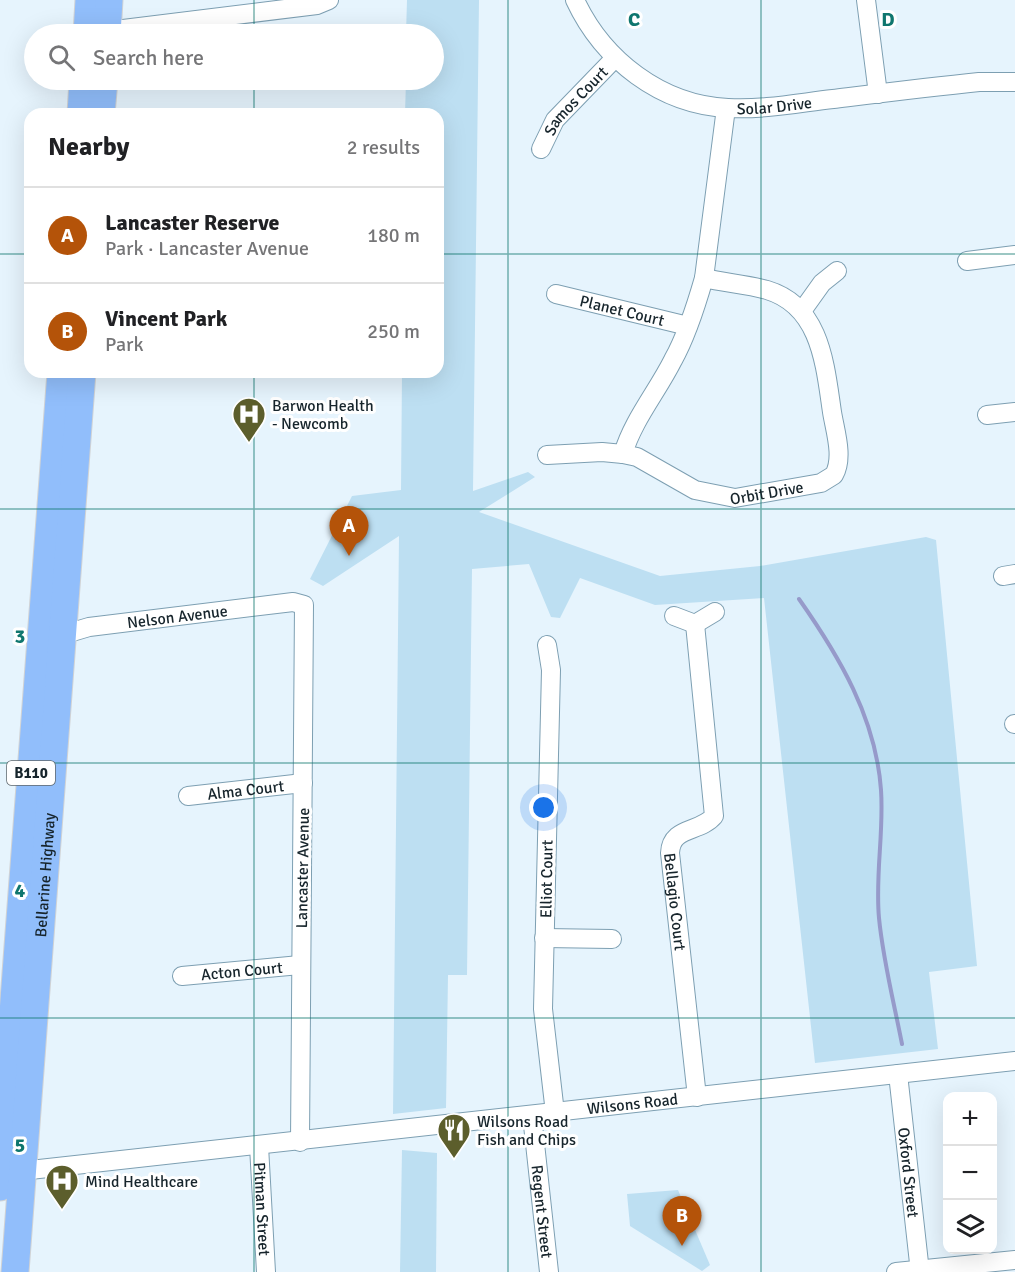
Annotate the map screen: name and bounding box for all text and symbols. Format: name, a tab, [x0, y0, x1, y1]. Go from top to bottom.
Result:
text: C	[628, 7, 640, 32]
text: D	[881, 7, 895, 32]
search box	[24, 24, 444, 90]
icon: search	[45, 41, 78, 74]
text: Search here	[93, 44, 204, 71]
street label: Samos Court	[540, 62, 613, 139]
street label: Solar Drive	[737, 93, 813, 119]
text: Nearby	[48, 131, 129, 163]
text: 2 results	[347, 135, 420, 160]
text: Lancaster Reserve	[105, 209, 279, 236]
text: A	[61, 223, 74, 248]
text: 180 m	[367, 223, 420, 248]
text: Park · Lancaster Avenue	[105, 236, 309, 261]
street label: Planet Court	[578, 291, 667, 331]
text: Vincent Park	[105, 305, 227, 332]
text: B	[61, 319, 74, 344]
text: 250 m	[367, 319, 420, 344]
text: Park	[105, 332, 143, 357]
hospital icon: Barwon Health - Newcomb	[231, 396, 267, 443]
place label: Barwon Health - Newcomb	[272, 396, 374, 434]
street label: Orbit Drive	[728, 477, 805, 510]
pin: A	[330, 506, 368, 556]
street label: Nelson Avenue	[126, 601, 229, 633]
text: 3	[15, 624, 25, 649]
road number: B110	[7, 761, 55, 785]
street label: Alma Court	[206, 776, 286, 805]
your location	[529, 793, 558, 822]
street label: Lancaster Avenue	[292, 808, 314, 928]
street label: Bellarine Highway	[31, 812, 60, 938]
street label: Elliot Court	[536, 839, 558, 918]
street label: Bellagio Court	[659, 852, 690, 952]
text: 4	[15, 878, 26, 903]
street label: Acton Court	[200, 958, 284, 985]
street label: Wilsons Road	[586, 1089, 679, 1119]
map controls	[943, 1092, 997, 1254]
button: +	[943, 1092, 997, 1146]
restaurant icon: Wilsons Road Fish and Chips	[436, 1112, 472, 1159]
place label: Wilsons Road Fish and Chips	[477, 1112, 576, 1150]
street label: Oxford Street	[893, 1126, 923, 1219]
text: 5	[15, 1133, 25, 1158]
button: −	[943, 1146, 997, 1200]
street label: Pitman Street	[249, 1162, 274, 1257]
hospital icon: Mind Healthcare	[44, 1163, 80, 1210]
street label: Regent Street	[526, 1164, 556, 1259]
place label: Mind Healthcare	[85, 1172, 198, 1192]
pin: B	[662, 1196, 702, 1246]
button: layers	[943, 1200, 997, 1254]

